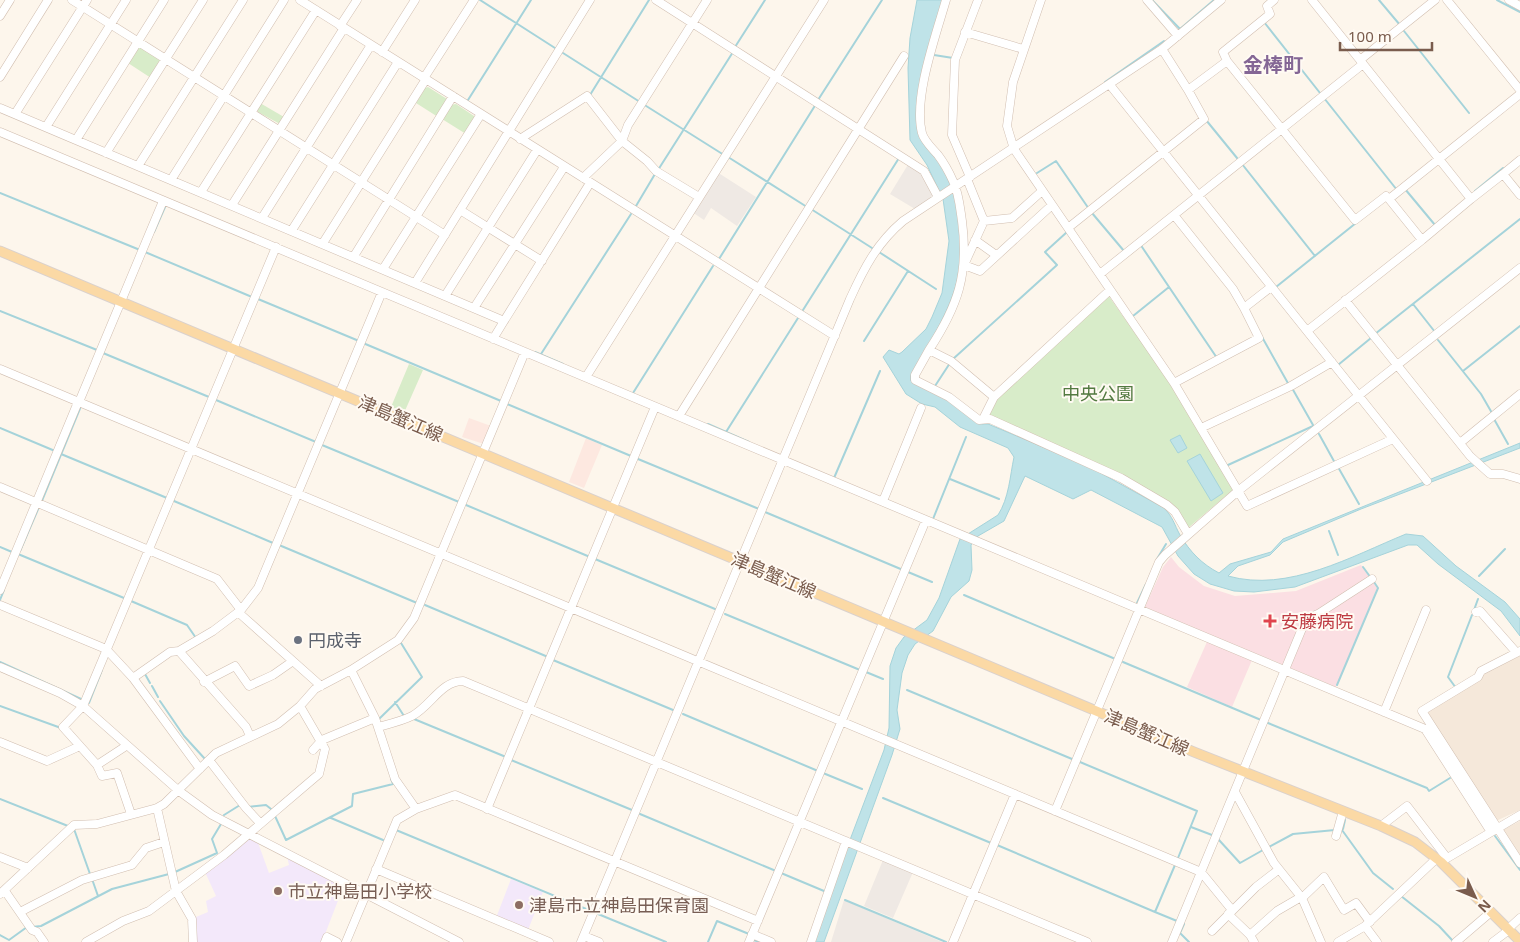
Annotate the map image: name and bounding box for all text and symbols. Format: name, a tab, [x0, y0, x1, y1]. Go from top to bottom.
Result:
scale bar	[1340, 20, 1432, 52]
text: 100 m	[1348, 26, 1392, 46]
district label: 金棒町	[1243, 51, 1303, 78]
park label: 中央公園	[1062, 381, 1134, 405]
street label: 津島蟹江線	[355, 389, 447, 447]
street label: 津島蟹江線	[728, 546, 820, 604]
place label: 安藤病院	[1281, 609, 1353, 633]
marker: 安藤病院	[1263, 614, 1277, 628]
place label: 円成寺	[308, 628, 362, 652]
marker: 円成寺	[292, 634, 304, 646]
street label: 津島蟹江線	[1101, 703, 1193, 761]
north arrow	[1450, 872, 1500, 922]
place label: 市立神島田小学校	[288, 879, 432, 903]
marker: 市立神島田小学校	[272, 885, 284, 897]
place label: 津島市立神島田保育園	[529, 893, 709, 917]
text: N	[1474, 896, 1496, 917]
marker: 津島市立神島田保育園	[513, 899, 525, 911]

